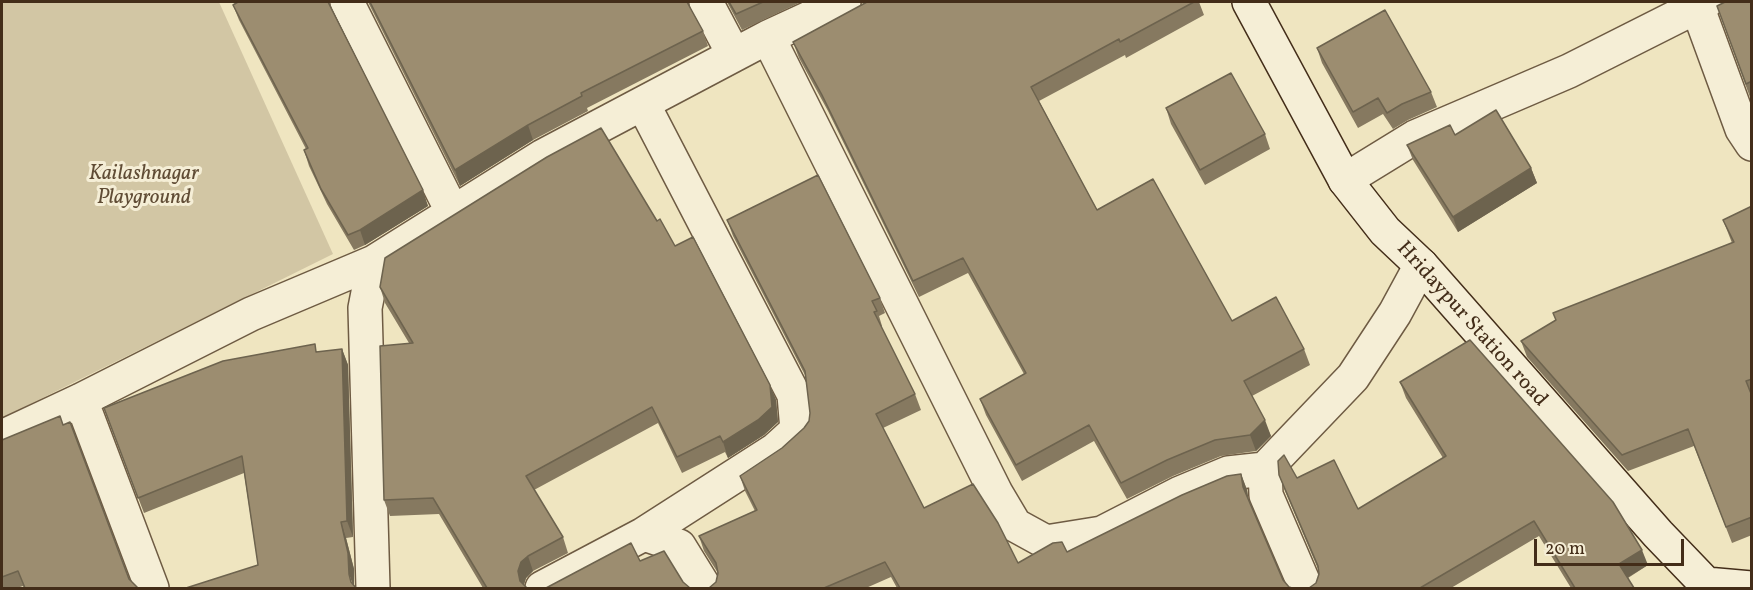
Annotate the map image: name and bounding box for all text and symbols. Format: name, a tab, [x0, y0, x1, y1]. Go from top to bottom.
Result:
park label: Kailashnagar Playground	[89, 162, 199, 212]
street label: Hridaypur Station road	[1390, 237, 1552, 413]
scale bar	[1537, 527, 1687, 565]
text: 20 m	[1545, 537, 1585, 562]

